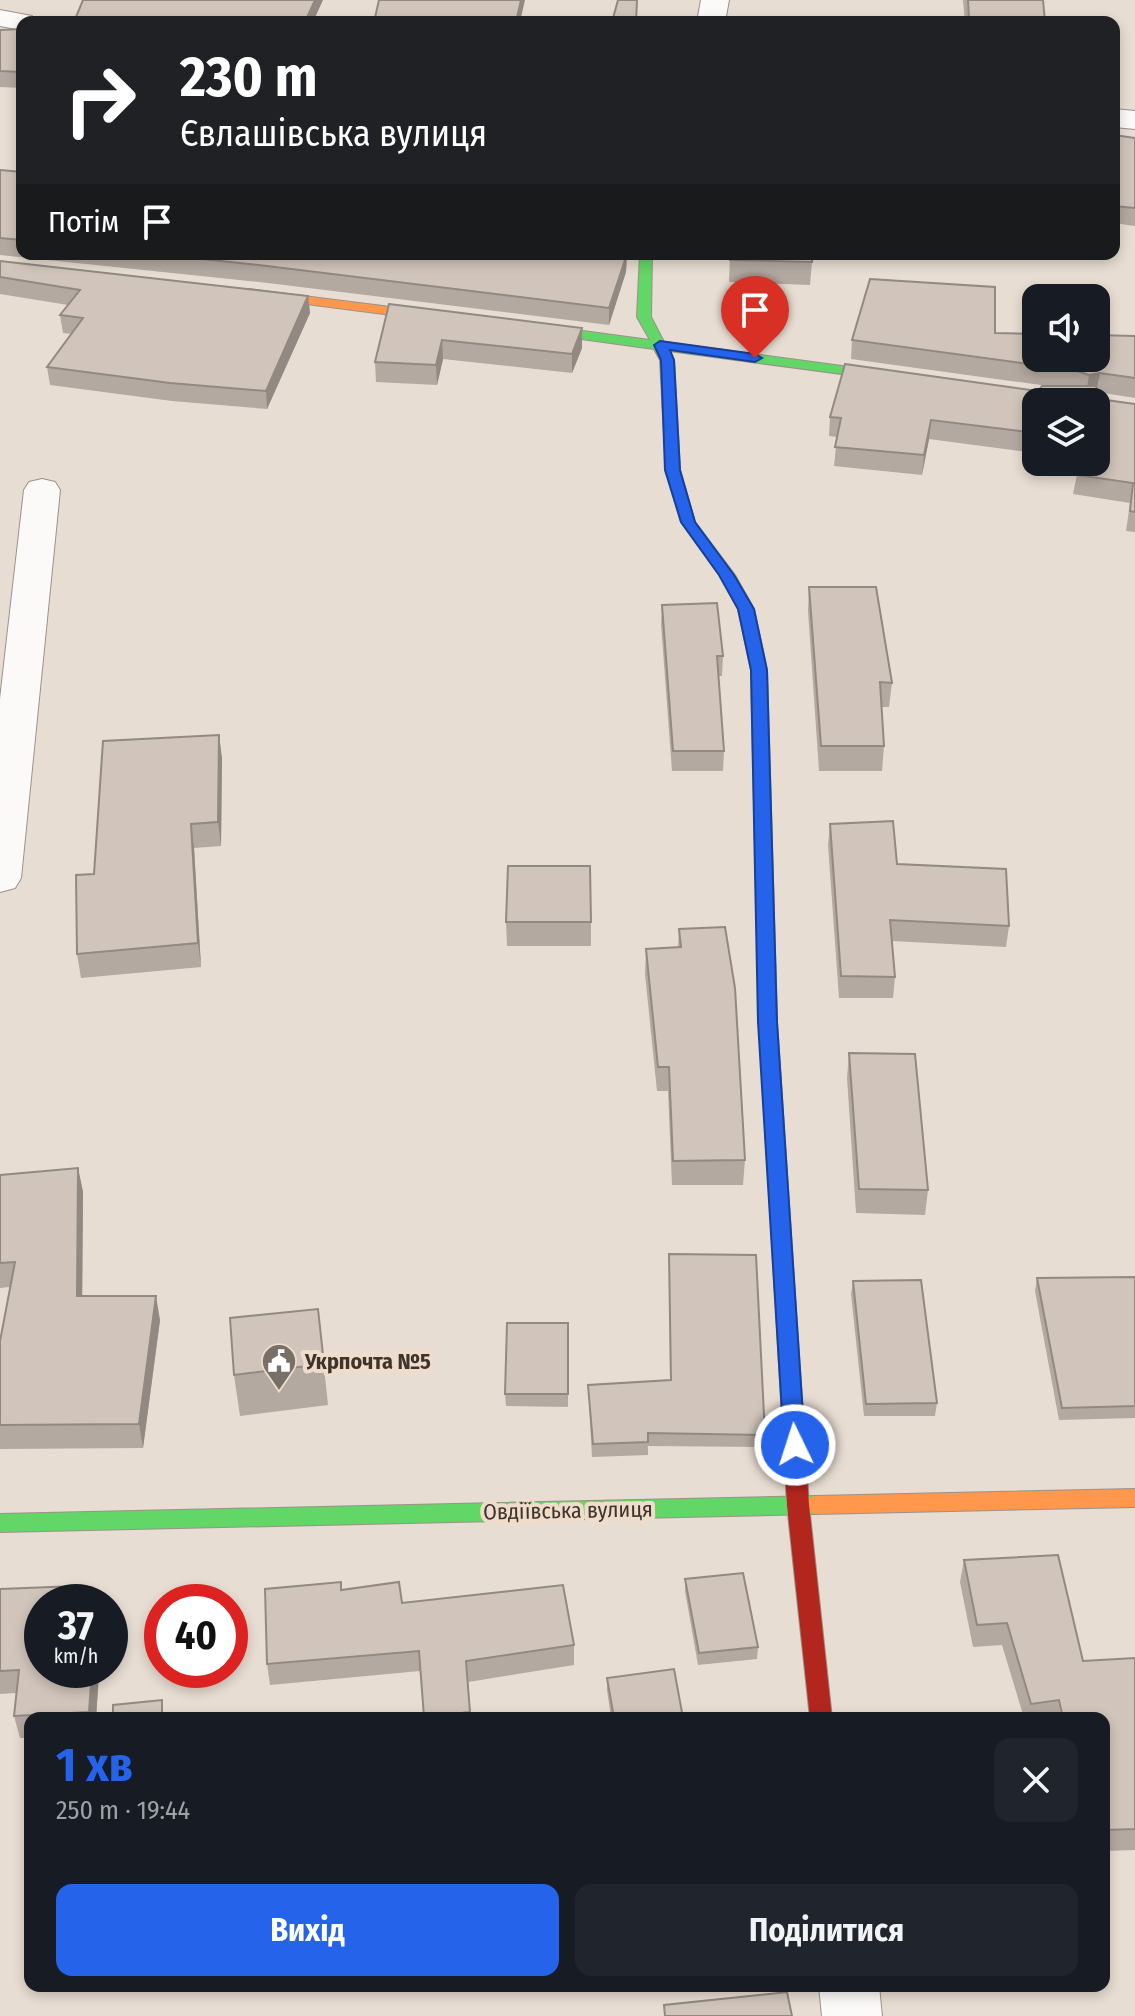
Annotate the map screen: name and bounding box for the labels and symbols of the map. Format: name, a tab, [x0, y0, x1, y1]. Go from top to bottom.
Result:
pin	[721, 276, 789, 358]
public building icon: Укрпочта №5	[260, 1342, 298, 1392]
place label: Укрпочта №5	[304, 1348, 431, 1375]
position arrow	[753, 1403, 837, 1487]
street label: Овдіївська вулиця	[483, 1496, 653, 1525]
speed limit sign: 40	[144, 1584, 248, 1688]

